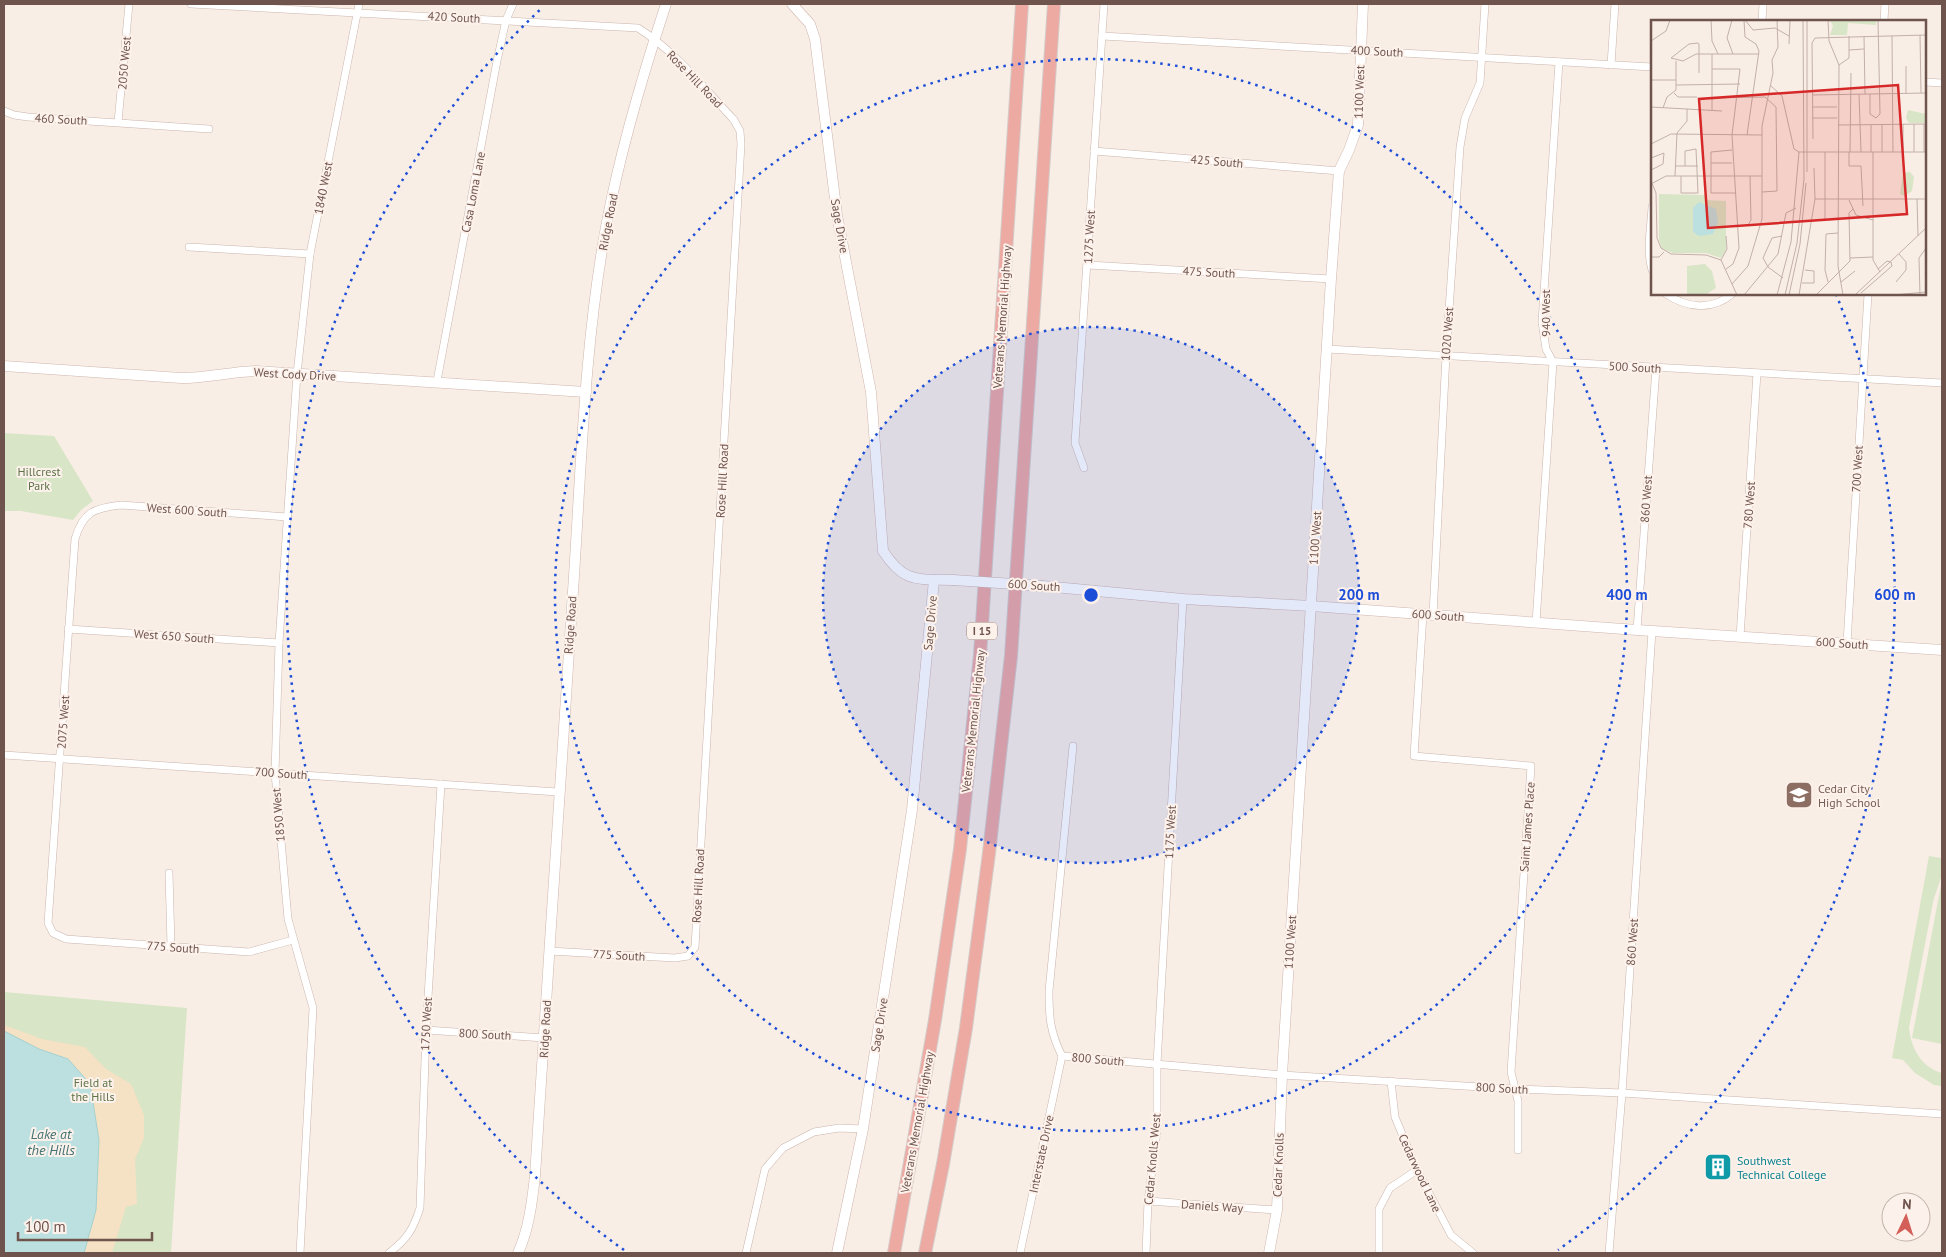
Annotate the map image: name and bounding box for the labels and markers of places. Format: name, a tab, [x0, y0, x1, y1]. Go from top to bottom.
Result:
centre of rings	[1082, 586, 1100, 604]
school or university icon: Cedar City High School	[1784, 780, 1814, 810]
place label: Cedar City High School	[1818, 781, 1881, 810]
building icon: Southwest Technical College	[1703, 1152, 1733, 1182]
place label: Southwest Technical College	[1737, 1153, 1826, 1182]

